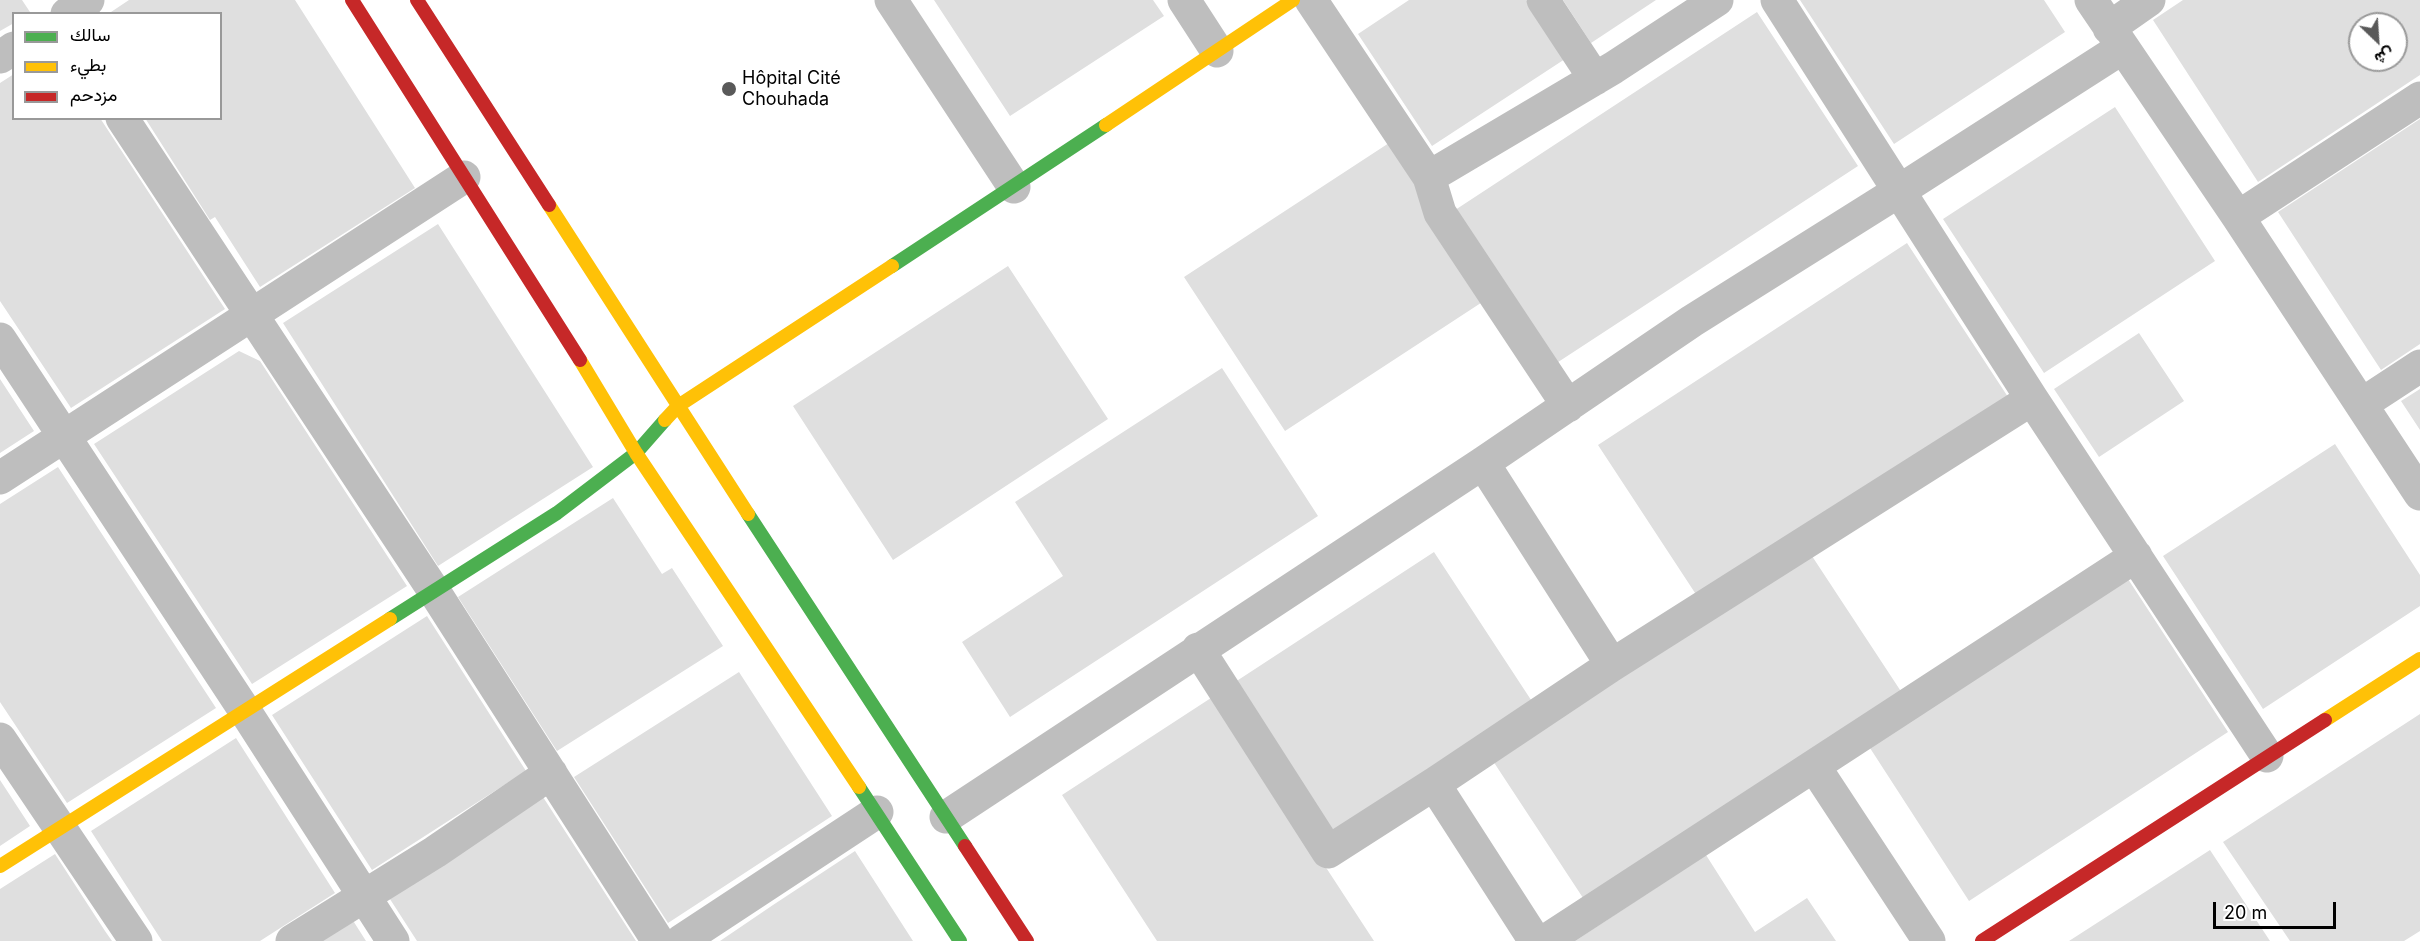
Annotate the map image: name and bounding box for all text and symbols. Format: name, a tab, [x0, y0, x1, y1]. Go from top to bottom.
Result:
legend	[12, 12, 222, 120]
north arrow	[2348, 12, 2408, 72]
text: سالك	[70, 24, 110, 45]
text: ش	[2372, 43, 2398, 70]
text: بطيء	[70, 54, 106, 75]
place label: Hôpital Cité Chouhada	[742, 68, 841, 110]
marker: Hôpital Cité Chouhada	[720, 80, 738, 98]
text: مزدحم	[70, 84, 117, 105]
scale bar	[2216, 890, 2339, 928]
text: 20 m	[2224, 902, 2267, 923]

